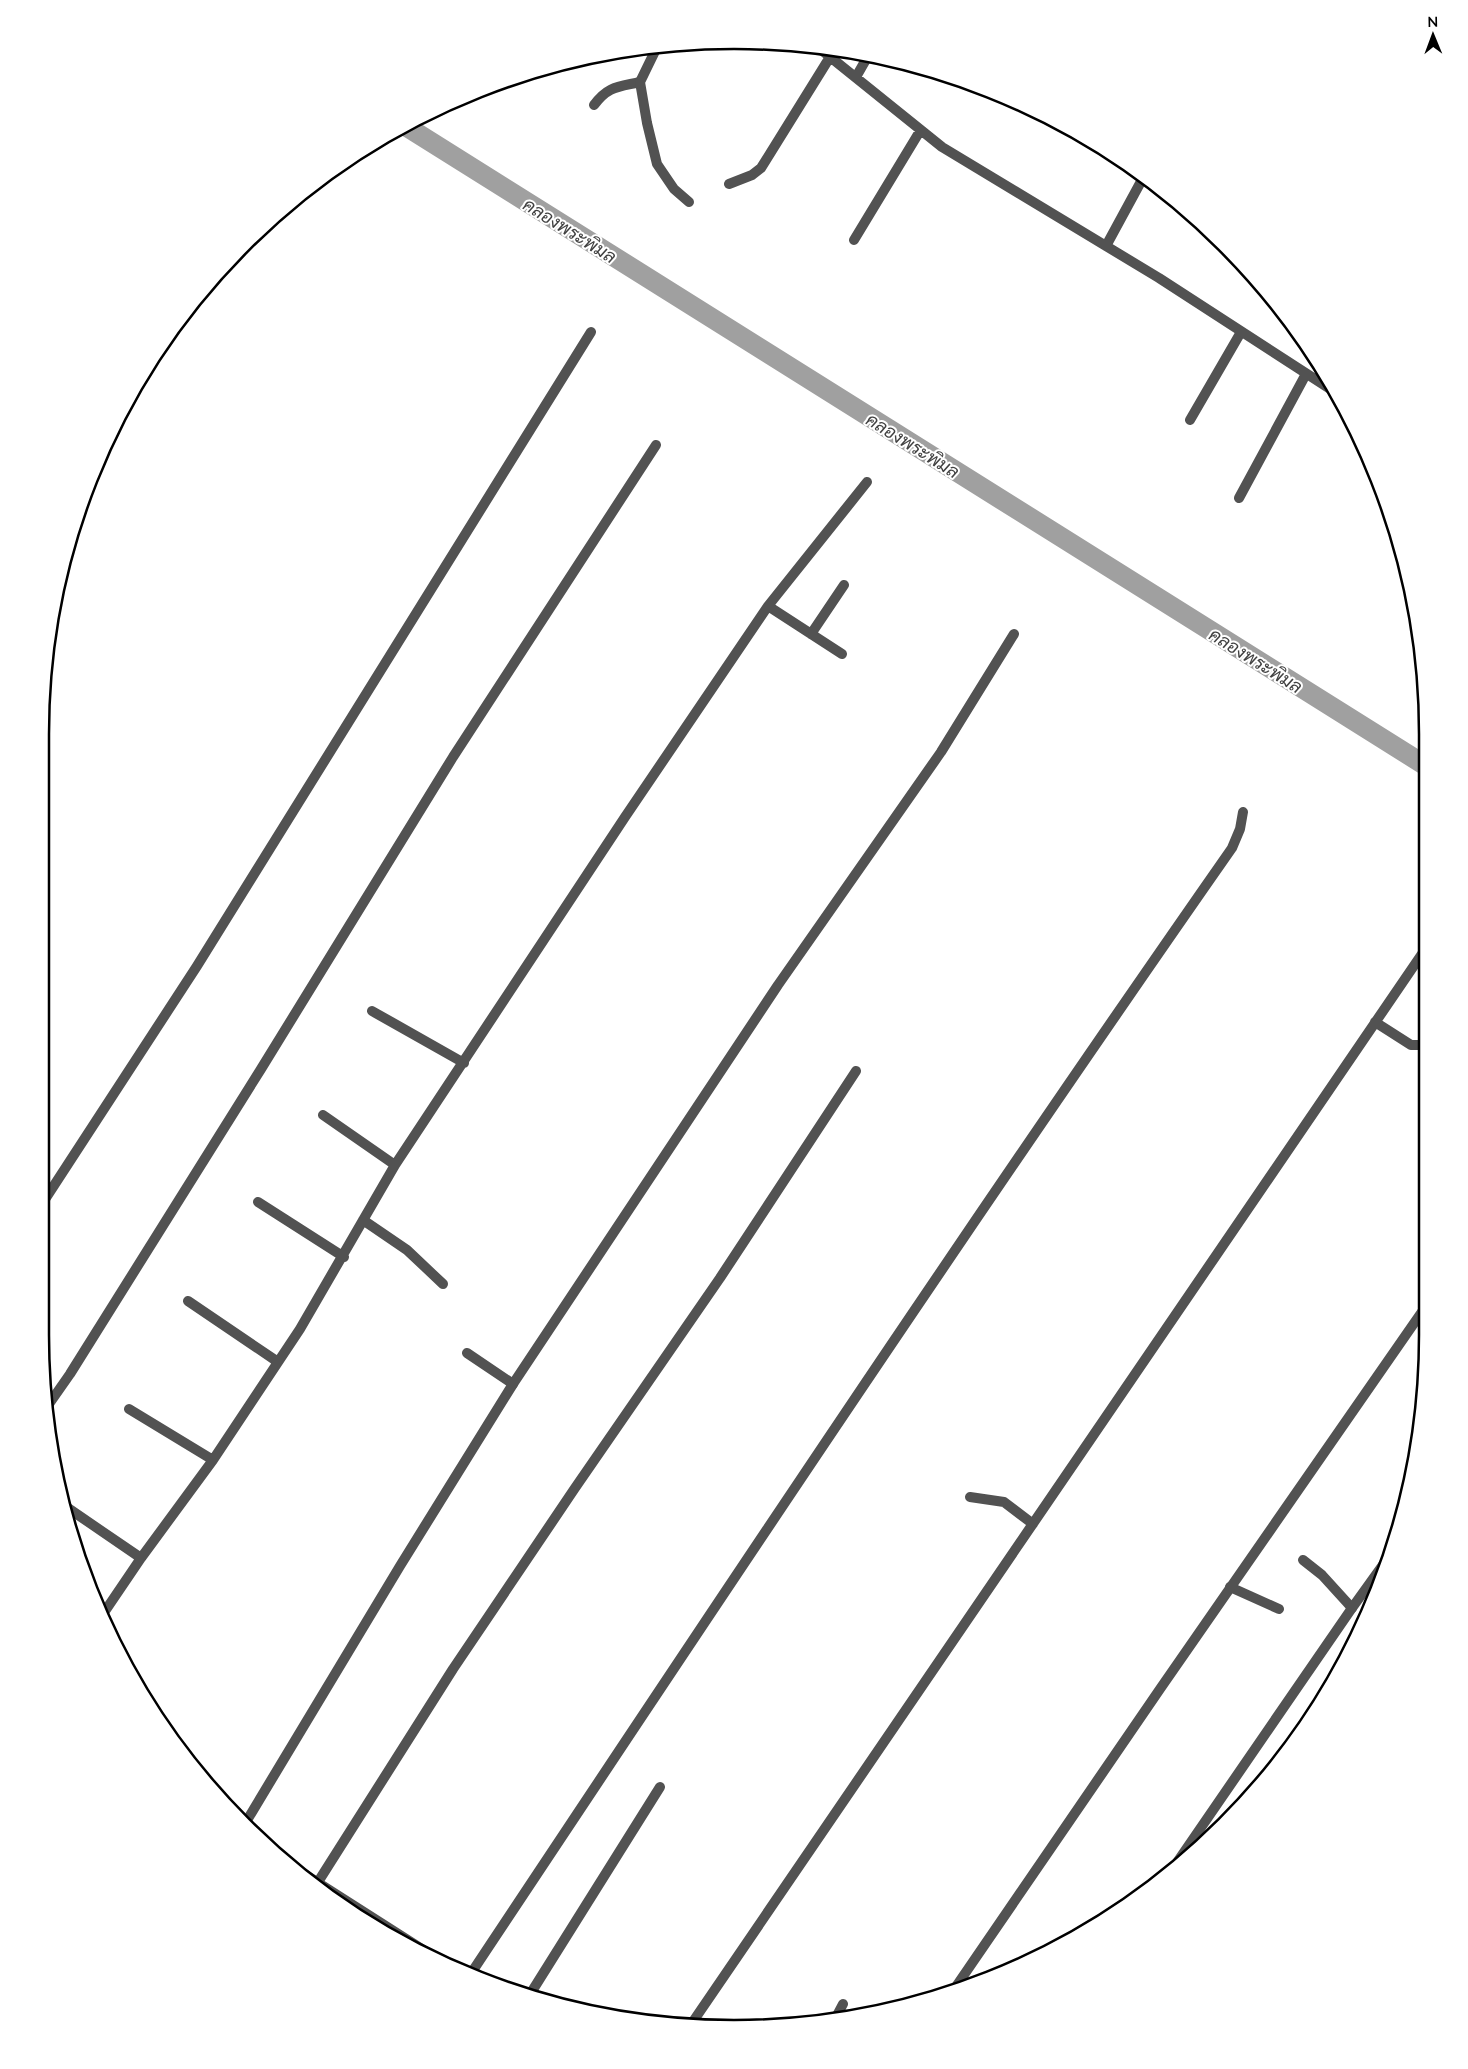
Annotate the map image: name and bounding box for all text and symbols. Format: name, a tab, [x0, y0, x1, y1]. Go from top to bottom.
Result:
north arrow	[1408, 10, 1458, 60]
text: N	[1427, 13, 1438, 30]
water label: คลองพระพิมล	[519, 193, 621, 267]
water label: คลองพระพิมล	[862, 408, 964, 482]
water label: คลองพระพิมล	[1205, 623, 1307, 697]

